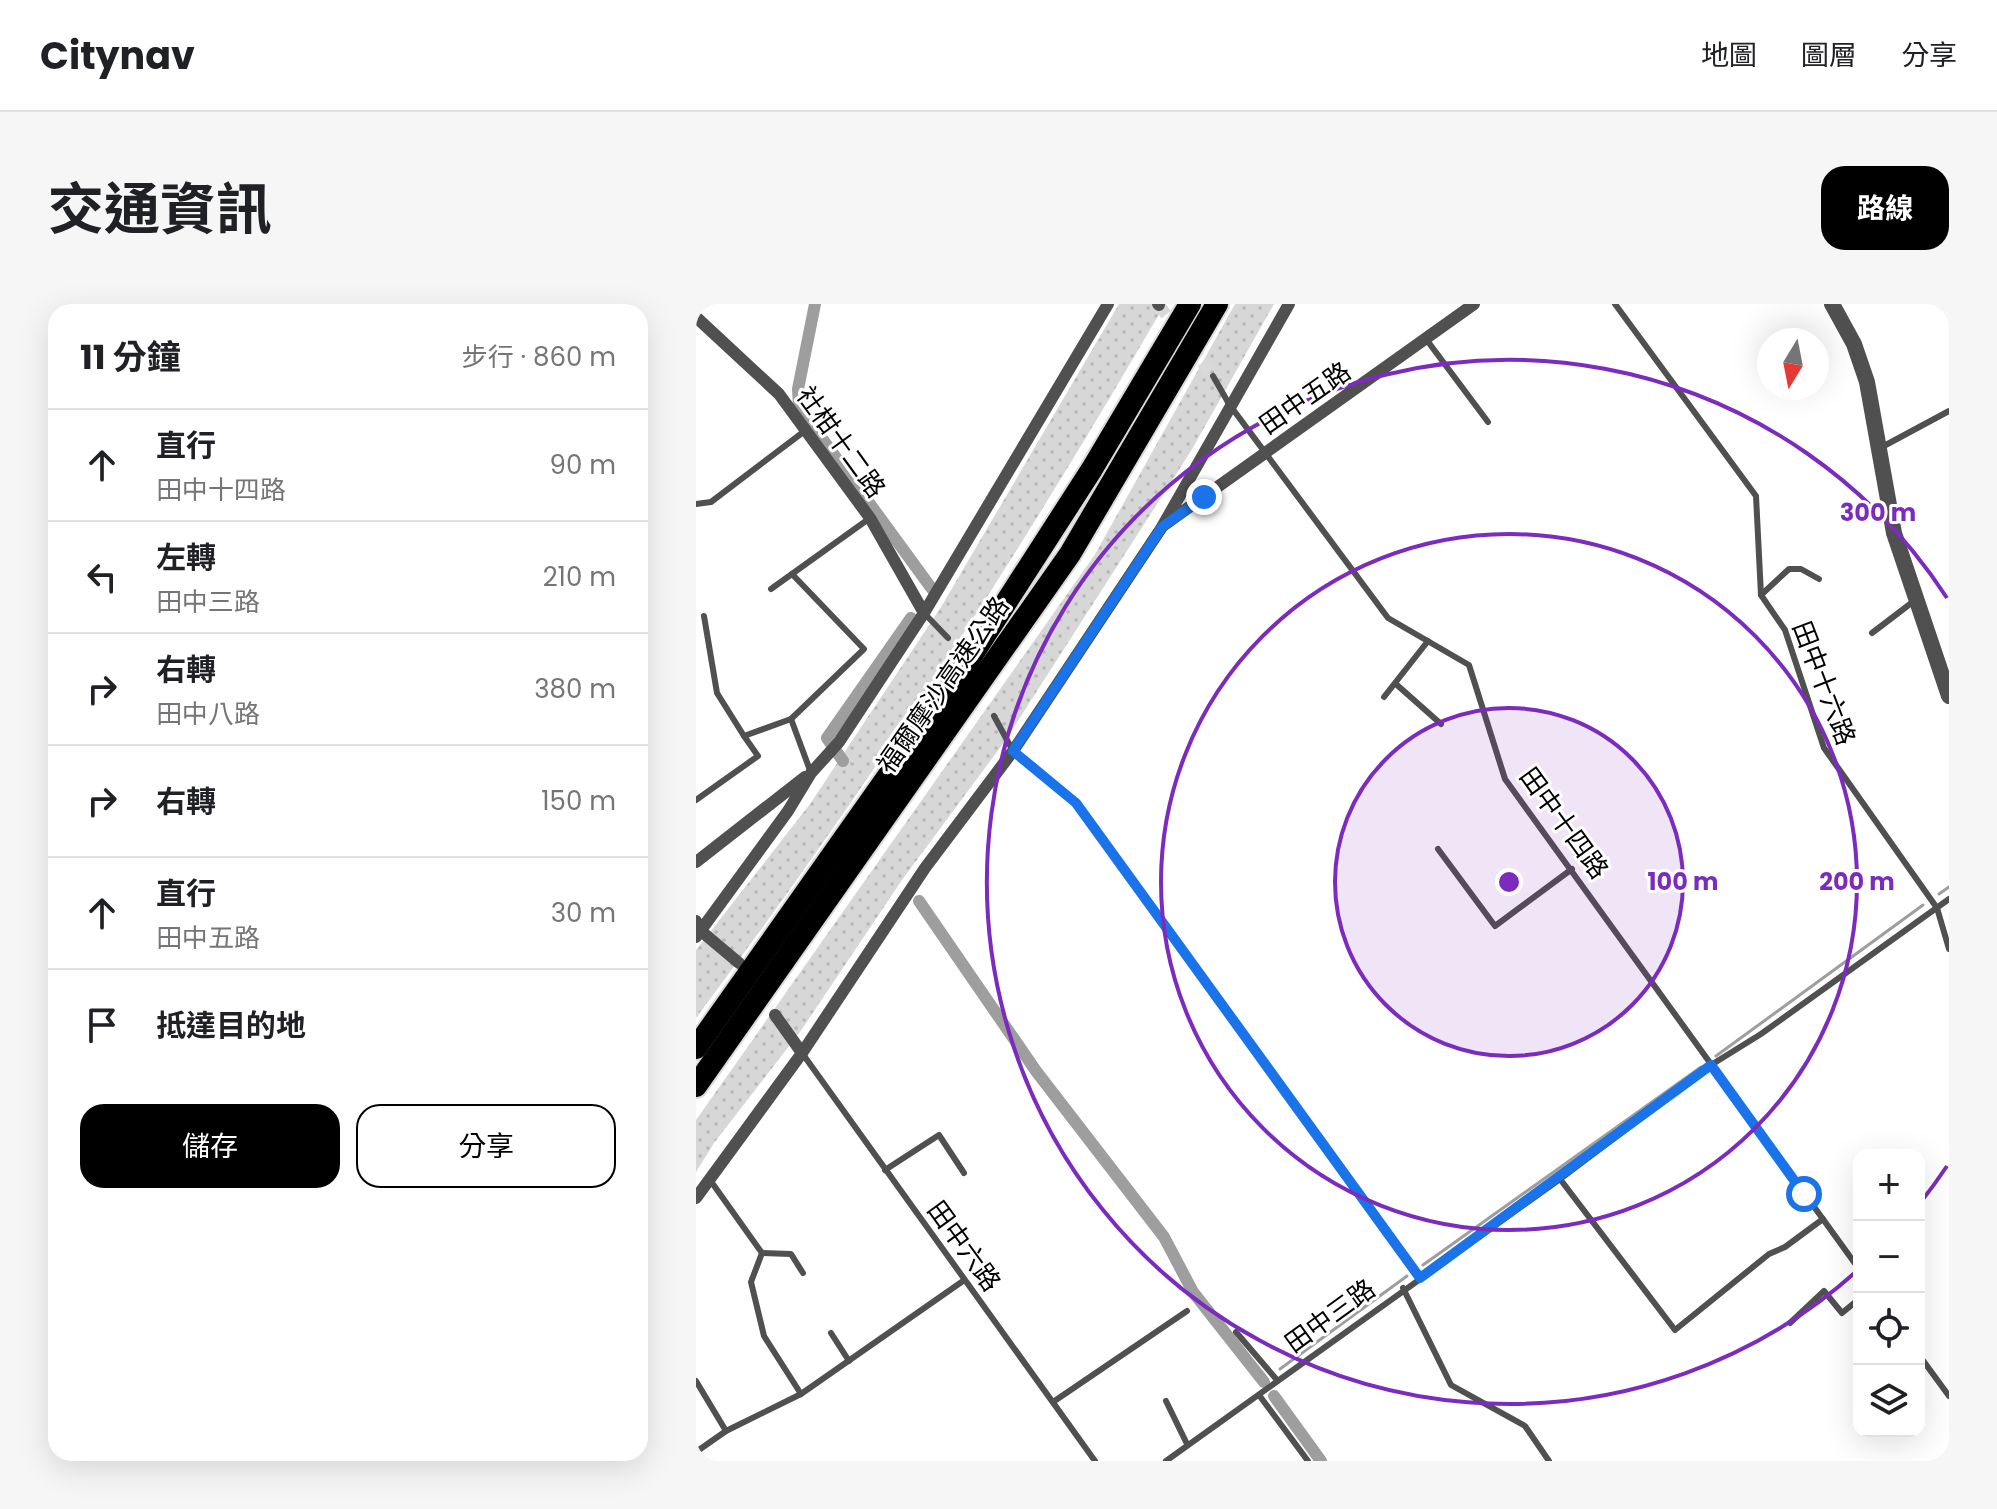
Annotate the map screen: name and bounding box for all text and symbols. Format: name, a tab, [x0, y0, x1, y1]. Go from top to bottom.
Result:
text: Citynav	[40, 29, 195, 82]
text: 地圖	[1701, 36, 1757, 75]
text: 圖層	[1801, 36, 1857, 75]
text: 分享	[1901, 36, 1957, 75]
button: 路線	[1821, 166, 1949, 250]
text: 交通資訊	[48, 170, 272, 249]
north arrow	[1757, 328, 1829, 400]
text: 11 分鐘	[80, 333, 181, 381]
text: 步行 · 860 m	[462, 339, 616, 375]
street label: 田中五路	[1252, 353, 1358, 443]
street label: 社柑十二路	[788, 379, 894, 505]
text: 直行	[156, 424, 216, 467]
icon: ahead	[80, 443, 124, 487]
text: 90 m	[550, 447, 616, 483]
text: 田中十四路	[156, 472, 286, 508]
route end	[1186, 479, 1222, 515]
text: 300 m	[1840, 496, 1916, 529]
text: 左轉	[156, 536, 216, 579]
icon: left	[80, 555, 124, 599]
text: 210 m	[543, 559, 616, 595]
text: 田中三路	[156, 584, 260, 620]
street label: 福爾摩沙高速公路	[869, 589, 1017, 781]
street label: 田中十六路	[1784, 616, 1864, 750]
text: 右轉	[156, 648, 216, 691]
icon: right	[80, 667, 124, 711]
text: 380 m	[534, 671, 616, 707]
text: 田中八路	[156, 696, 260, 732]
street label: 田中十四路	[1511, 760, 1617, 886]
icon: right	[80, 779, 124, 823]
text: 右轉	[156, 780, 216, 823]
text: 150 m	[541, 783, 616, 819]
text: 100 m	[1648, 865, 1718, 898]
text: 200 m	[1819, 865, 1895, 898]
centre of rings	[1495, 868, 1523, 896]
text: 直行	[156, 872, 216, 915]
icon: ahead	[80, 891, 124, 935]
text: 30 m	[551, 895, 616, 931]
text: 田中五路	[156, 920, 260, 956]
icon: arrive	[80, 1003, 124, 1047]
text: 抵達目的地	[156, 1004, 306, 1047]
button: 儲存	[80, 1104, 340, 1188]
button: 分享	[356, 1104, 616, 1188]
map controls	[1853, 1149, 1925, 1437]
button: +	[1853, 1149, 1925, 1221]
route start	[1786, 1176, 1822, 1212]
street label: 田中六路	[919, 1193, 1009, 1299]
button: −	[1853, 1221, 1925, 1293]
street label: 田中三路	[1277, 1271, 1383, 1361]
button: locate	[1853, 1293, 1925, 1365]
button: layers	[1853, 1365, 1925, 1437]

